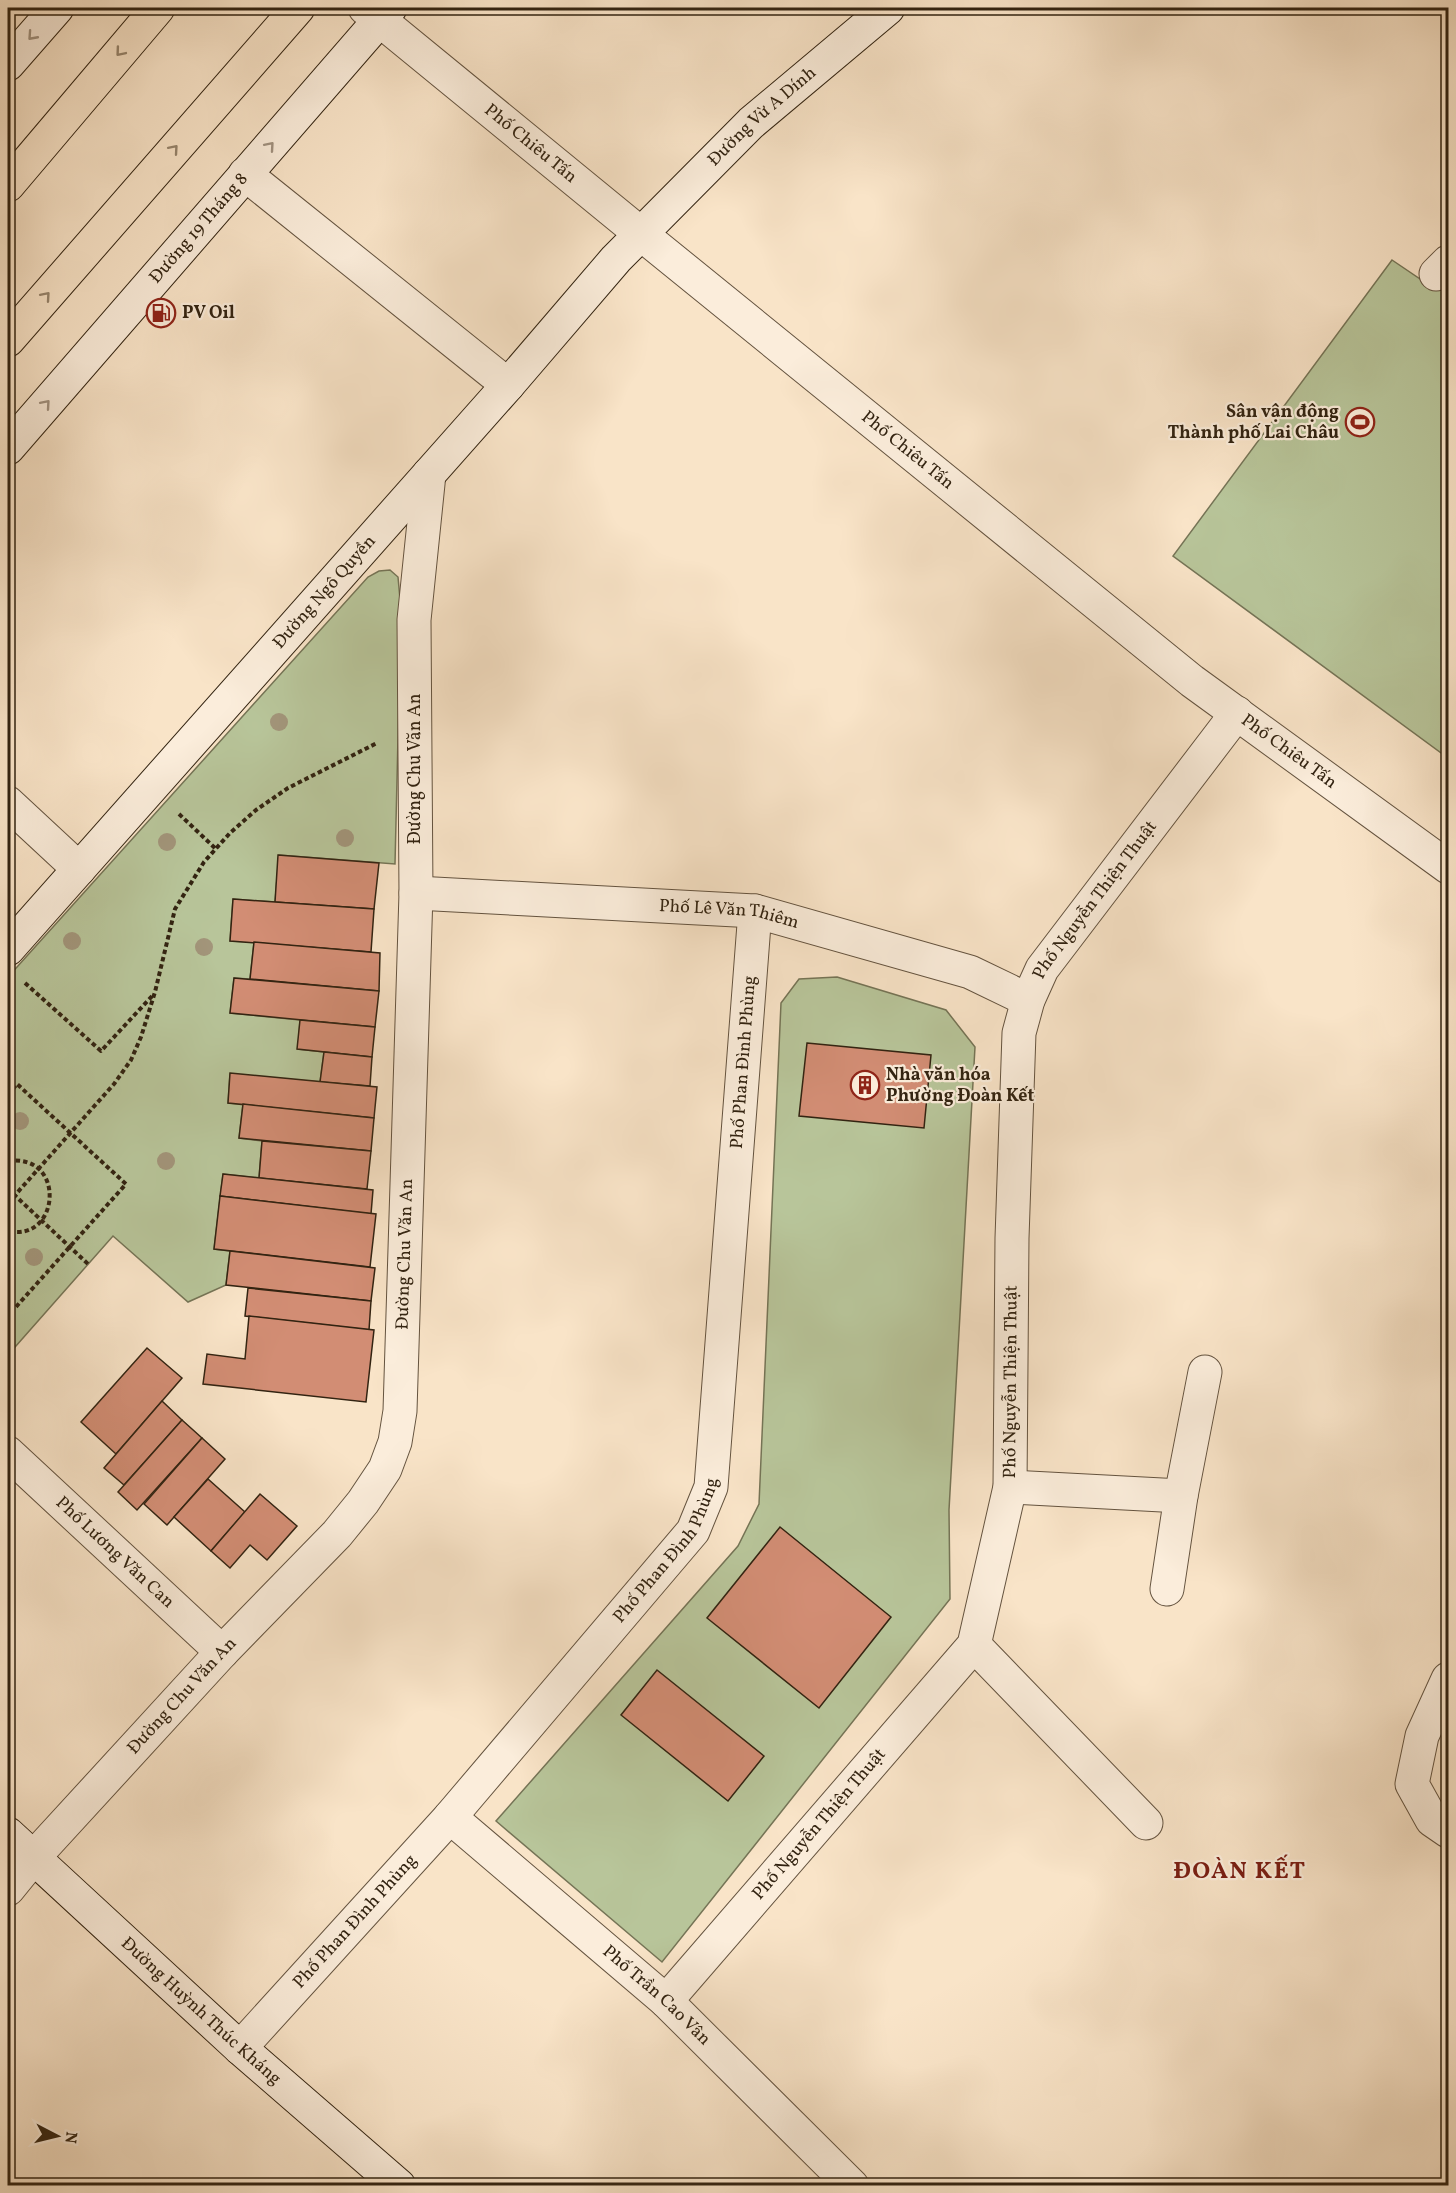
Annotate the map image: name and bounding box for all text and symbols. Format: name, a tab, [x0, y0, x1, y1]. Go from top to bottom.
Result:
one-way arrow	[28, 29, 39, 40]
one-way arrow	[117, 45, 128, 56]
street label: Đường Vừ A Dính	[702, 60, 822, 172]
street label: Phố Chiêu Tấn	[479, 98, 582, 189]
one-way arrow	[263, 142, 274, 153]
one-way arrow	[167, 145, 178, 156]
street label: Đường 19 Tháng 8	[144, 167, 254, 289]
one-way arrow	[39, 292, 50, 303]
fuel station icon: PV Oil	[145, 297, 177, 329]
place label: PV Oil	[182, 301, 235, 326]
one-way arrow	[39, 400, 50, 411]
place label: Sân vận động Thành phố Lai Châu	[1168, 400, 1339, 446]
street label: Phố Chiêu Tấn	[856, 405, 960, 496]
sports icon: Sân vận động Thành phố Lai Châu	[1344, 406, 1376, 438]
street label: Đường Ngô Quyền	[267, 529, 382, 655]
street label: Đường Chu Văn An	[403, 693, 428, 845]
street label: Phố Chiêu Tấn	[1236, 708, 1342, 795]
street label: Phố Nguyễn Thiện Thuật	[1027, 815, 1163, 983]
street label: Phố Lê Văn Thiêm	[658, 893, 802, 935]
street label: Phố Phan Đình Phùng	[724, 975, 763, 1150]
place label: Nhà văn hóa Phường Đoàn Kết	[886, 1063, 1035, 1109]
building icon: Nhà văn hóa Phường Đoàn Kết	[849, 1069, 881, 1101]
street label: Đường Chu Văn An	[390, 1178, 420, 1330]
street label: Phố Nguyễn Thiện Thuật	[998, 1285, 1024, 1479]
street label: Phố Phan Đình Phùng	[607, 1477, 724, 1629]
street label: Phố Lương Văn Can	[50, 1491, 180, 1614]
street label: Đường Chu Văn An	[122, 1631, 242, 1760]
street label: Phố Nguyễn Thiện Thuật	[746, 1743, 892, 1905]
street label: Phố Phan Đình Phùng	[287, 1849, 423, 1994]
district label: ĐOÀN KẾT	[1173, 1854, 1307, 1889]
street label: Đường Huỳnh Thúc Kháng	[115, 1931, 287, 2091]
street label: Phố Trần Cao Vân	[597, 1939, 717, 2051]
north arrow	[27, 2106, 87, 2166]
text: N	[58, 2130, 82, 2145]

